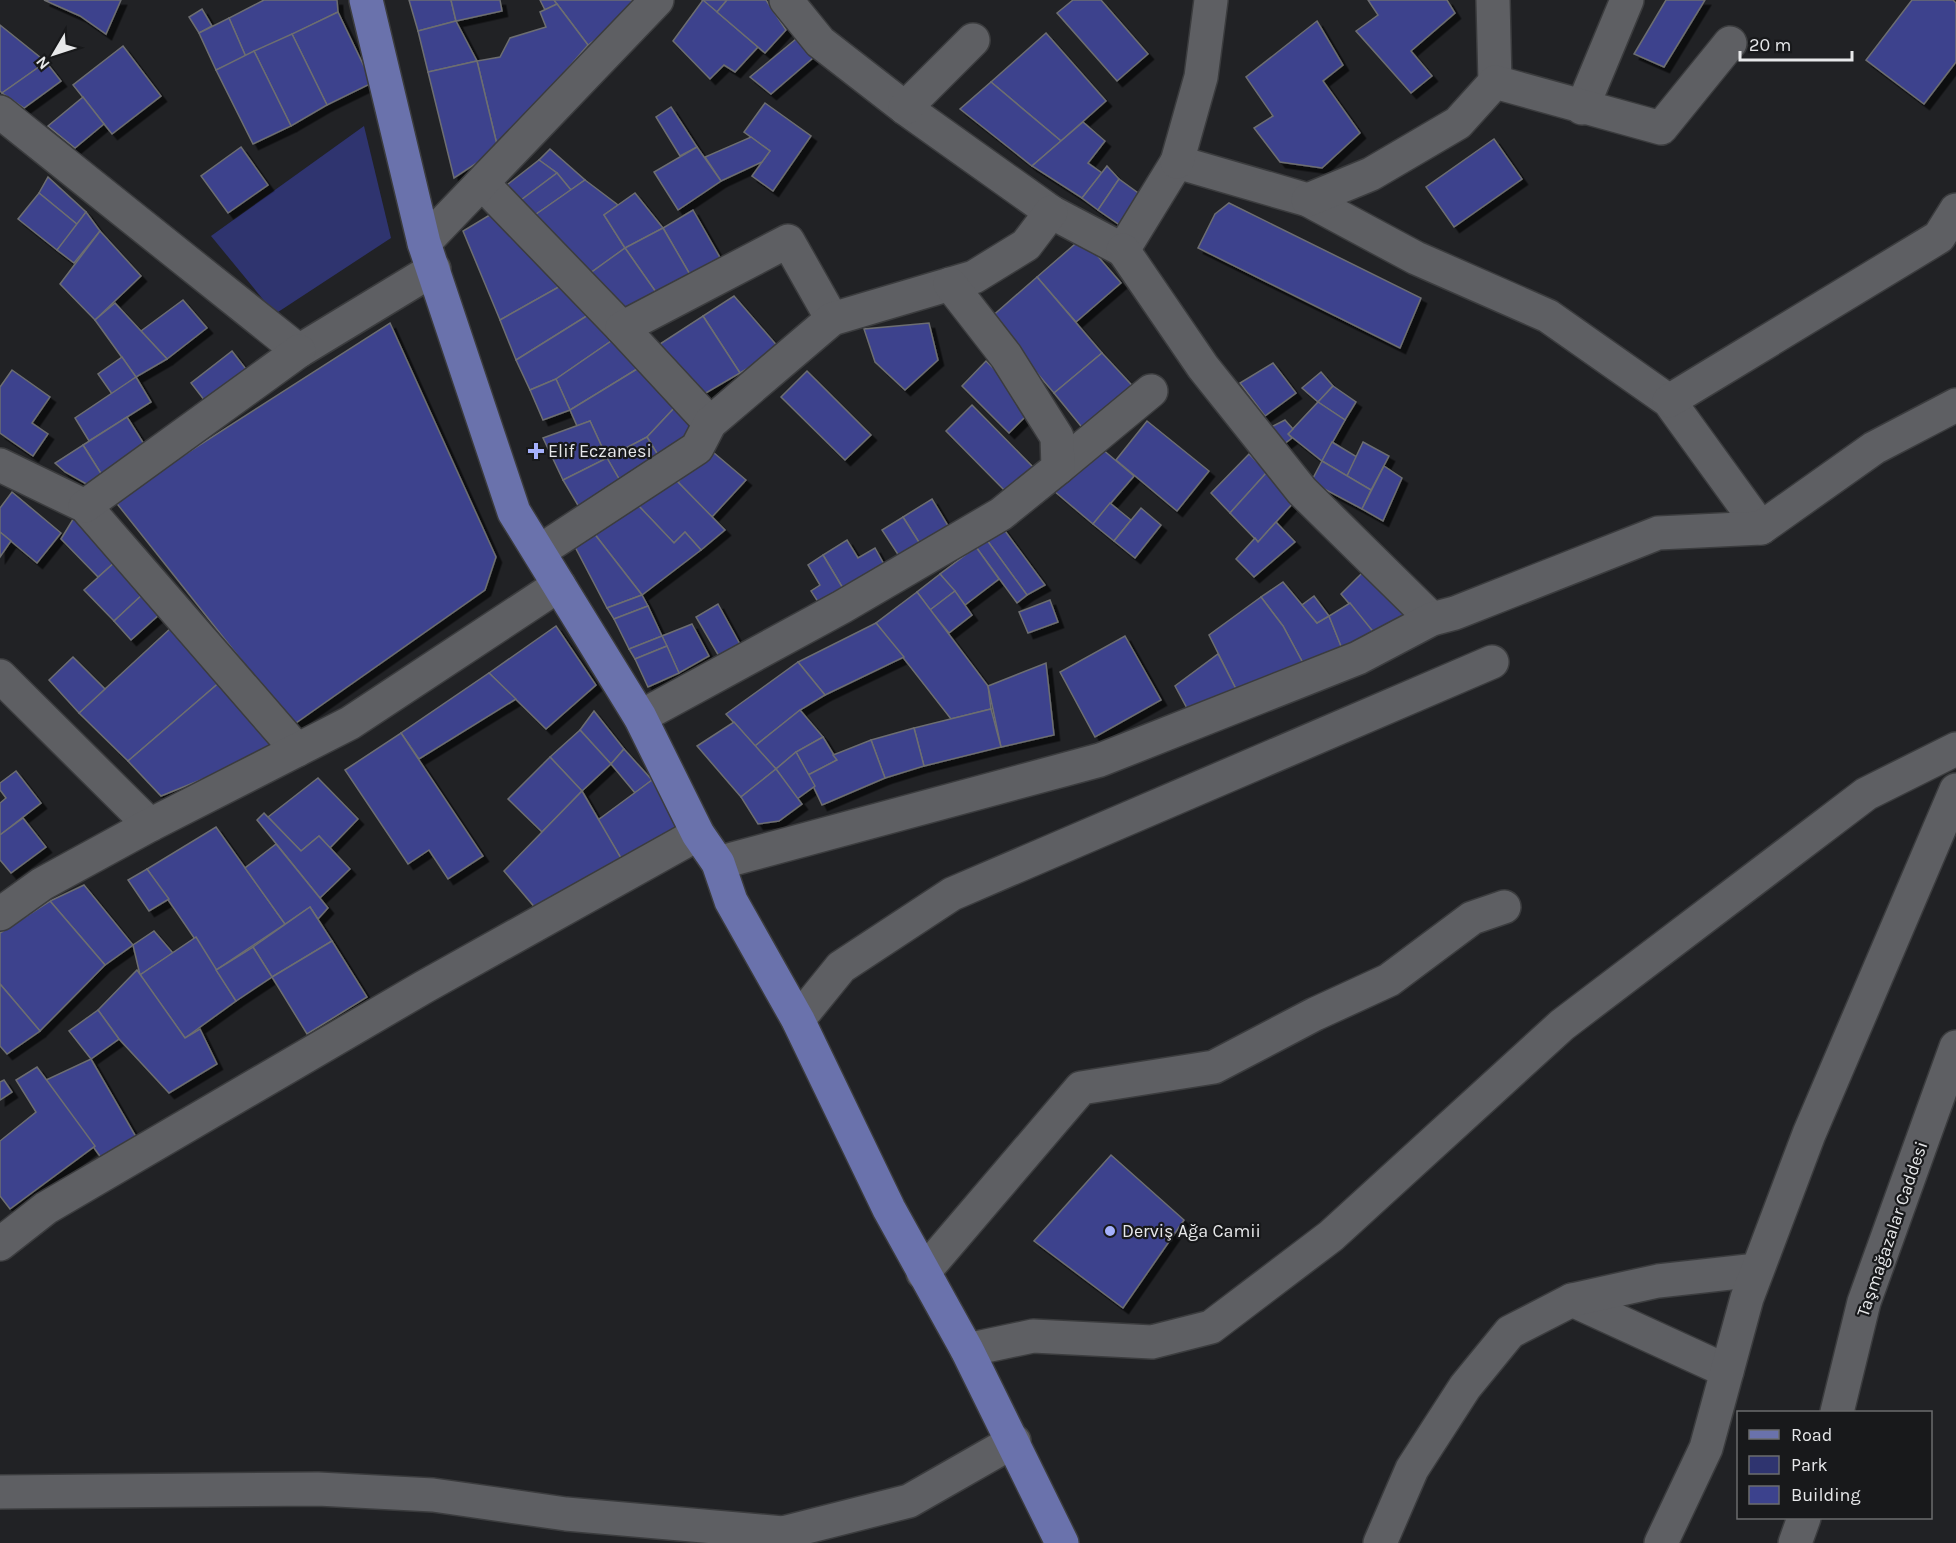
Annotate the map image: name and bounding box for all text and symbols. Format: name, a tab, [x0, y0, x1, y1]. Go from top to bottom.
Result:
north arrow	[24, 24, 84, 84]
scale bar	[1740, 24, 1852, 62]
text: 20 m	[1749, 34, 1791, 56]
text: N	[32, 53, 54, 74]
place label: Elif Eczanesi	[548, 440, 652, 462]
marker: Elif Eczanesi	[529, 444, 543, 458]
street label: Taşmağazalar Caddesi	[1852, 1138, 1932, 1320]
place label: Derviş Ağa Camii	[1122, 1220, 1261, 1242]
marker: Derviş Ağa Camii	[1103, 1224, 1117, 1238]
legend	[1737, 1411, 1932, 1519]
text: Road	[1791, 1424, 1832, 1446]
text: Park	[1791, 1454, 1828, 1476]
text: Building	[1791, 1484, 1861, 1506]

